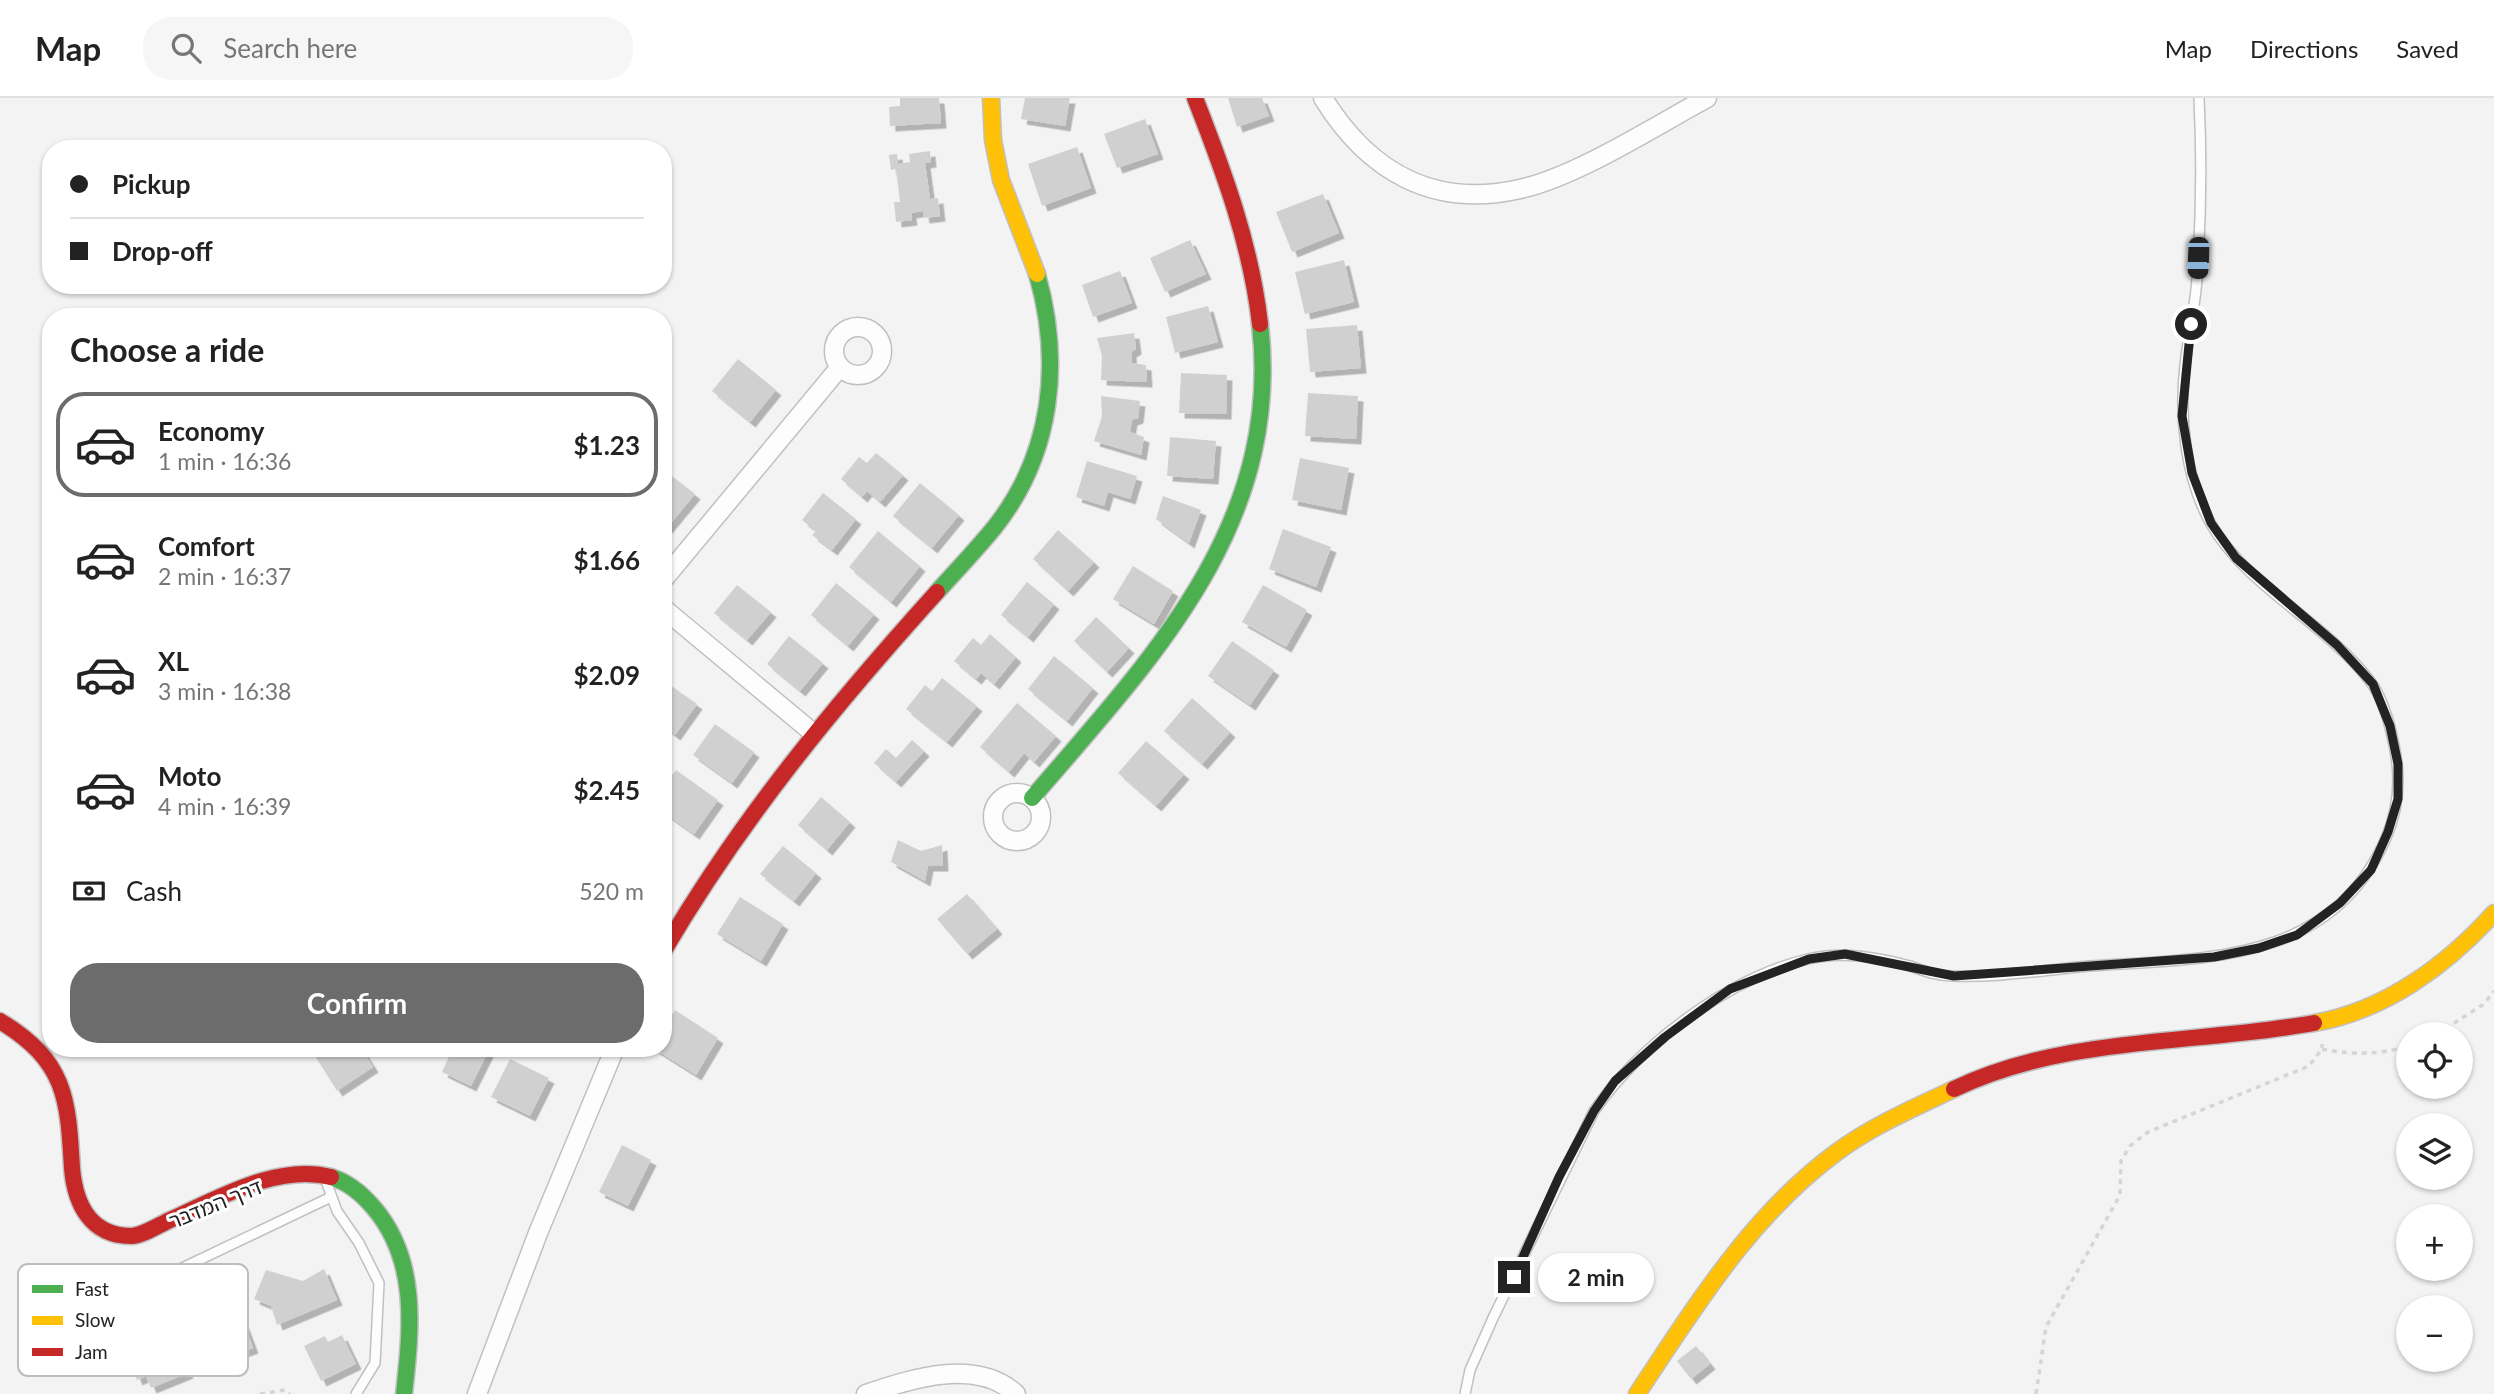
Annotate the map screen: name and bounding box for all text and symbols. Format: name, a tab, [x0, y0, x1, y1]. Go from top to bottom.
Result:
search box	[143, 17, 633, 80]
text: Map	[35, 28, 101, 68]
icon: search	[167, 29, 205, 67]
text: Search here	[223, 32, 357, 64]
text: Map	[2165, 34, 2212, 63]
text: Directions	[2250, 34, 2358, 63]
text: Saved	[2396, 34, 2459, 63]
text: Pickup	[112, 168, 191, 200]
text: Drop-off	[112, 235, 213, 267]
car	[2187, 237, 2210, 279]
route start	[2175, 308, 2207, 340]
text: Choose a ride	[70, 330, 264, 369]
icon: car	[74, 413, 137, 476]
text: Economy	[158, 415, 264, 447]
text: $1.23	[574, 429, 640, 461]
text: 1 min · 16:36	[158, 447, 291, 475]
icon: car	[74, 528, 137, 591]
text: Comfort	[158, 530, 255, 562]
text: $1.66	[574, 544, 640, 576]
text: 2 min · 16:37	[158, 562, 291, 590]
icon: car	[74, 643, 137, 706]
text: XL	[158, 645, 189, 677]
text: $2.09	[574, 659, 640, 691]
text: 3 min · 16:38	[158, 677, 291, 705]
icon: car	[74, 758, 137, 821]
text: Moto	[158, 760, 221, 792]
text: $2.45	[574, 774, 640, 806]
text: 4 min · 16:39	[158, 792, 291, 820]
icon: cash	[70, 872, 108, 910]
text: Cash	[126, 875, 182, 907]
text: 520 m	[579, 877, 644, 905]
button: Confirm	[70, 963, 644, 1043]
map controls	[2396, 1022, 2473, 1372]
button: locate	[2396, 1022, 2473, 1099]
button: layers	[2396, 1113, 2473, 1190]
street label: דרך המדבר	[165, 1173, 265, 1233]
button: +	[2396, 1204, 2473, 1281]
callout: 2 min	[1538, 1252, 1654, 1302]
route end	[1498, 1261, 1530, 1293]
text: 2 min	[1567, 1263, 1625, 1291]
legend	[18, 1264, 248, 1376]
text: Fast	[75, 1277, 109, 1300]
button: −	[2396, 1295, 2473, 1372]
text: Slow	[75, 1308, 115, 1331]
text: Jam	[75, 1340, 108, 1363]

